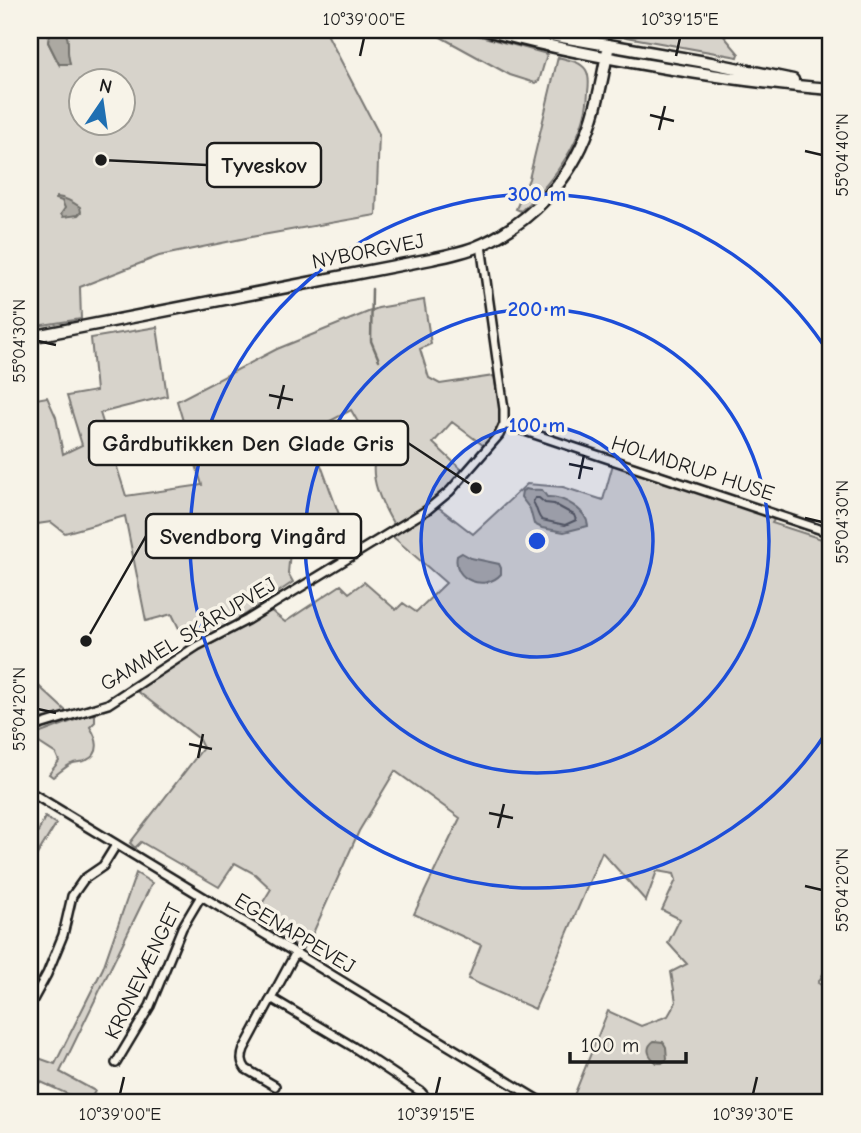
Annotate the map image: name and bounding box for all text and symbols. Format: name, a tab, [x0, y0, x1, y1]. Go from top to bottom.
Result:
text: 10°39'00"E	[323, 9, 405, 30]
text: 10°39'15"E	[641, 9, 719, 30]
north arrow	[66, 66, 136, 136]
text: N	[97, 74, 114, 99]
text: 55°04'40"N	[832, 113, 853, 197]
callout: Tyveskov	[207, 143, 321, 187]
text: Tyveskov	[221, 152, 307, 179]
text: 300 m	[508, 182, 566, 206]
street label: NYBORGVEJ	[310, 228, 426, 274]
text: 200 m	[508, 297, 566, 321]
text: 55°04'30"N	[9, 299, 30, 383]
text: 100 m	[509, 413, 565, 437]
callout: Gårdbutikken Den Glade Gris	[89, 421, 408, 465]
text: Gårdbutikken Den Glade Gris	[102, 430, 394, 457]
street label: HOLMDRUP HUSE	[609, 430, 777, 506]
text: 55°04'30"N	[832, 480, 853, 564]
callout: Svendborg Vingård	[146, 514, 361, 558]
text: Svendborg Vingård	[160, 523, 346, 550]
centre of rings	[525, 529, 549, 553]
street label: GAMMEL SKÅRUPVEJ	[96, 572, 280, 696]
text: 55°04'20"N	[9, 667, 30, 751]
text: 55°04'20"N	[832, 848, 853, 932]
street label: EGENAPPEVEJ	[231, 888, 359, 978]
street label: KRONEVÆNGET	[100, 899, 186, 1043]
scale bar	[570, 1021, 686, 1065]
text: 100 m	[581, 1033, 639, 1057]
text: 10°39'00"E	[79, 1104, 161, 1125]
text: 10°39'15"E	[397, 1104, 475, 1125]
text: 10°39'30"E	[713, 1104, 793, 1125]

